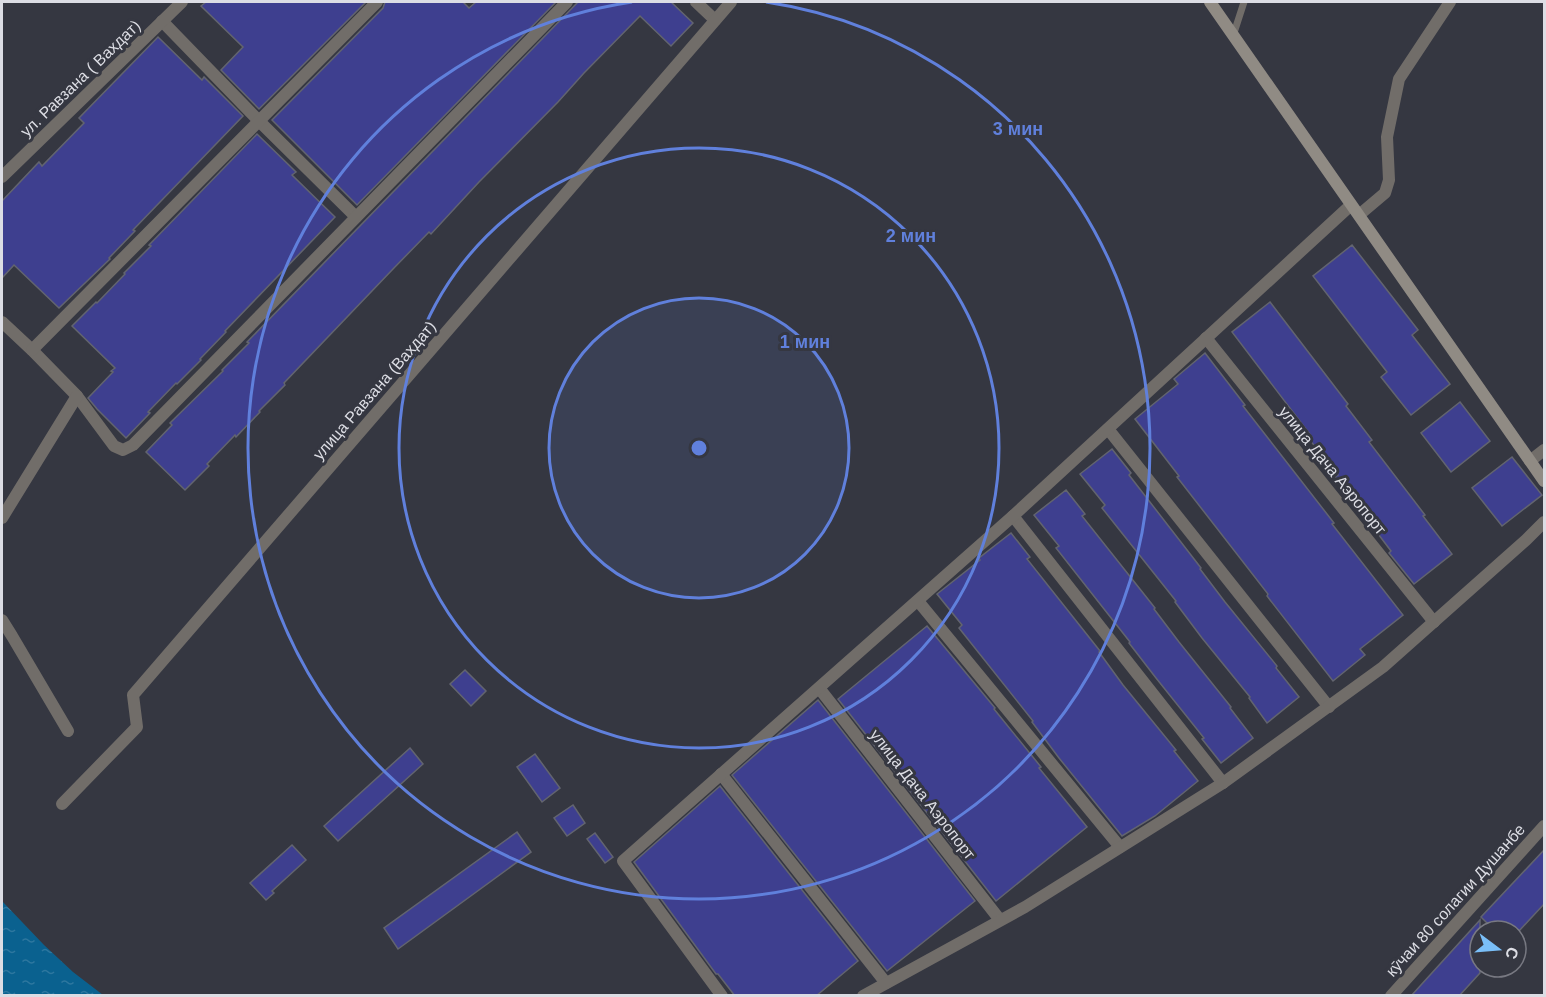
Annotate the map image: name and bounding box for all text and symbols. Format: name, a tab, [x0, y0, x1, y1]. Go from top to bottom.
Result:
street label: ул. Равзана ( Вахдат)	[17, 17, 144, 140]
text: 3 мин	[993, 119, 1043, 139]
text: 2 мин	[886, 226, 936, 246]
street label: улица Равзана (Вахдат)	[310, 318, 439, 463]
text: 1 мин	[780, 332, 830, 352]
street label: улица Дача Аэропорт	[1276, 403, 1390, 538]
centre of rings	[689, 438, 709, 458]
street label: улица Дача Аэропорт	[867, 726, 979, 863]
street label: кӯчаи 80 солагии Душанбе	[1383, 821, 1528, 980]
north arrow	[1468, 919, 1528, 979]
text: С	[1502, 945, 1522, 961]

